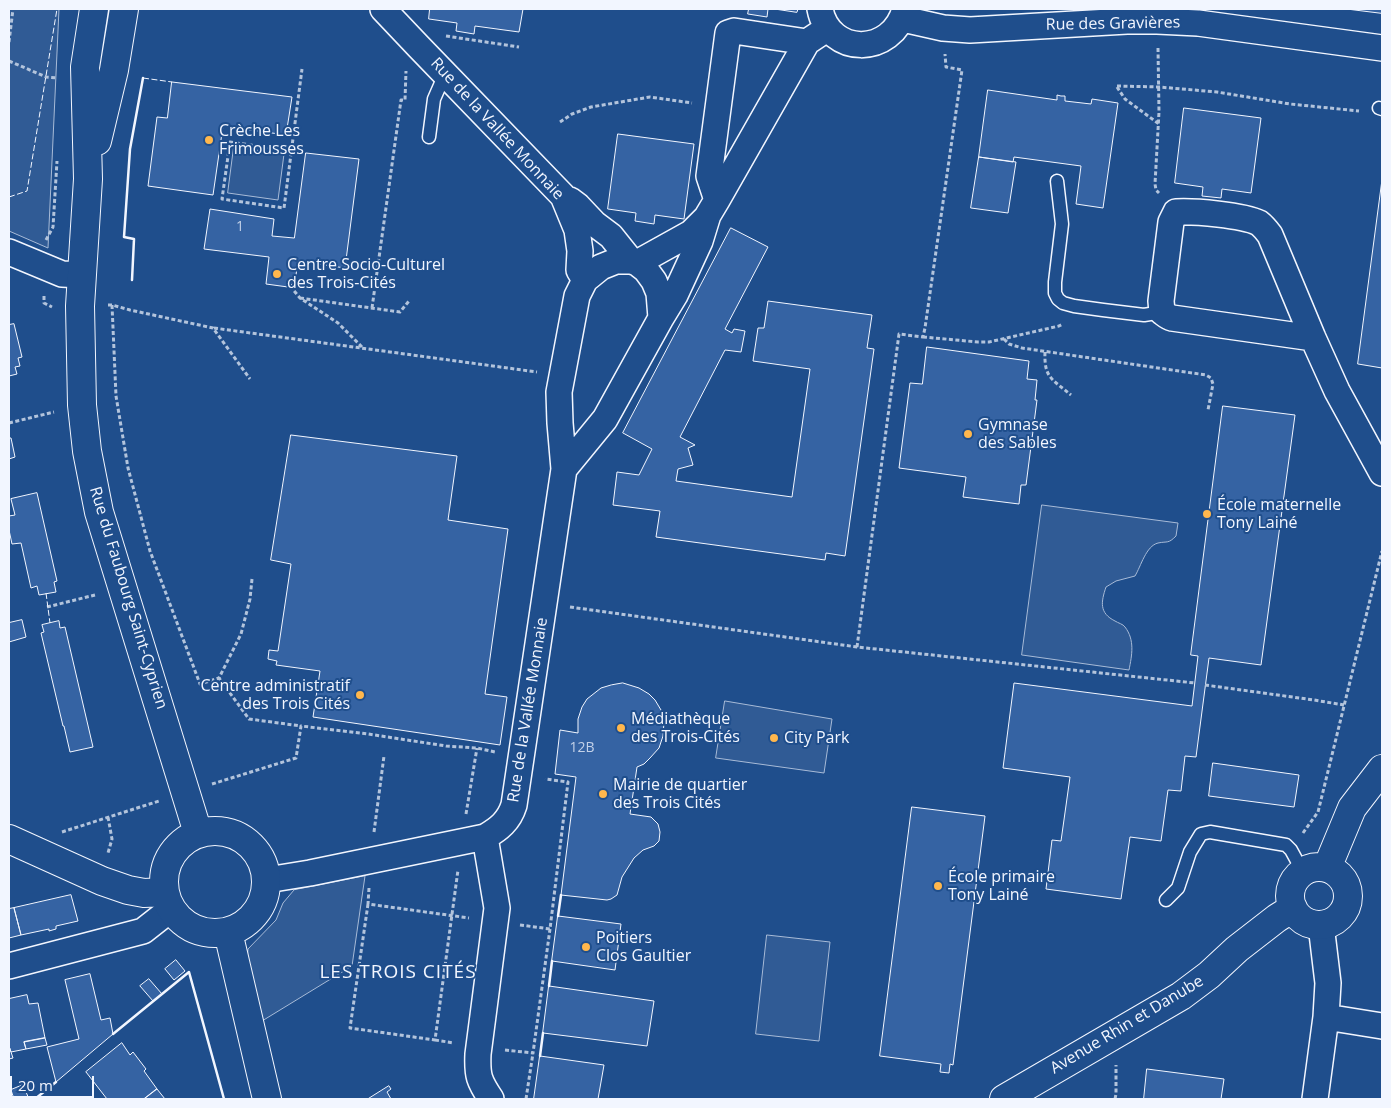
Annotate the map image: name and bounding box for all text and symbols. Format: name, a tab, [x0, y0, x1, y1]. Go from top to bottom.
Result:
street label: Rue des Gravières	[1046, 13, 1180, 35]
street label: Rue de la Vallée Monnaie	[426, 54, 568, 204]
place label: Crèche Les Frimousses	[219, 121, 304, 159]
marker: Crèche Les Frimousses	[203, 134, 215, 146]
house number: 1	[236, 219, 244, 235]
place label: Centre Socio-Culturel des Trois-Cités	[287, 255, 445, 293]
marker: Centre Socio-Culturel des Trois-Cités	[271, 268, 283, 280]
place label: Gymnase des Sables	[978, 415, 1057, 453]
marker: Gymnase des Sables	[962, 428, 974, 440]
street label: Rue du Faubourg Saint-Cyprien	[85, 484, 171, 712]
place label: École maternelle Tony Lainé	[1217, 495, 1341, 533]
marker: École maternelle Tony Lainé	[1201, 508, 1213, 520]
street label: Rue de la Vallée Monnaie	[504, 616, 552, 804]
place label: Centre administratif des Trois Cités	[200, 676, 350, 714]
marker: Centre administratif des Trois Cités	[354, 689, 366, 701]
place label: Médiathèque des Trois-Cités	[631, 709, 740, 747]
marker: Médiathèque des Trois-Cités	[615, 722, 627, 734]
place label: City Park	[784, 728, 849, 748]
marker: City Park	[768, 732, 780, 744]
house number: 12B	[569, 740, 595, 756]
place label: Mairie de quartier des Trois Cités	[613, 775, 747, 813]
marker: Mairie de quartier des Trois Cités	[597, 788, 609, 800]
place label: École primaire Tony Lainé	[948, 867, 1055, 905]
marker: École primaire Tony Lainé	[932, 880, 944, 892]
place label: Poitiers Clos Gaultier	[596, 928, 691, 966]
marker: Poitiers Clos Gaultier	[580, 941, 592, 953]
district label: LES TROIS CITÉS	[318, 962, 478, 984]
street label: Avenue Rhin et Danube	[1047, 972, 1207, 1078]
scale bar	[12, 1066, 96, 1098]
text: 20 m	[18, 1075, 53, 1095]

